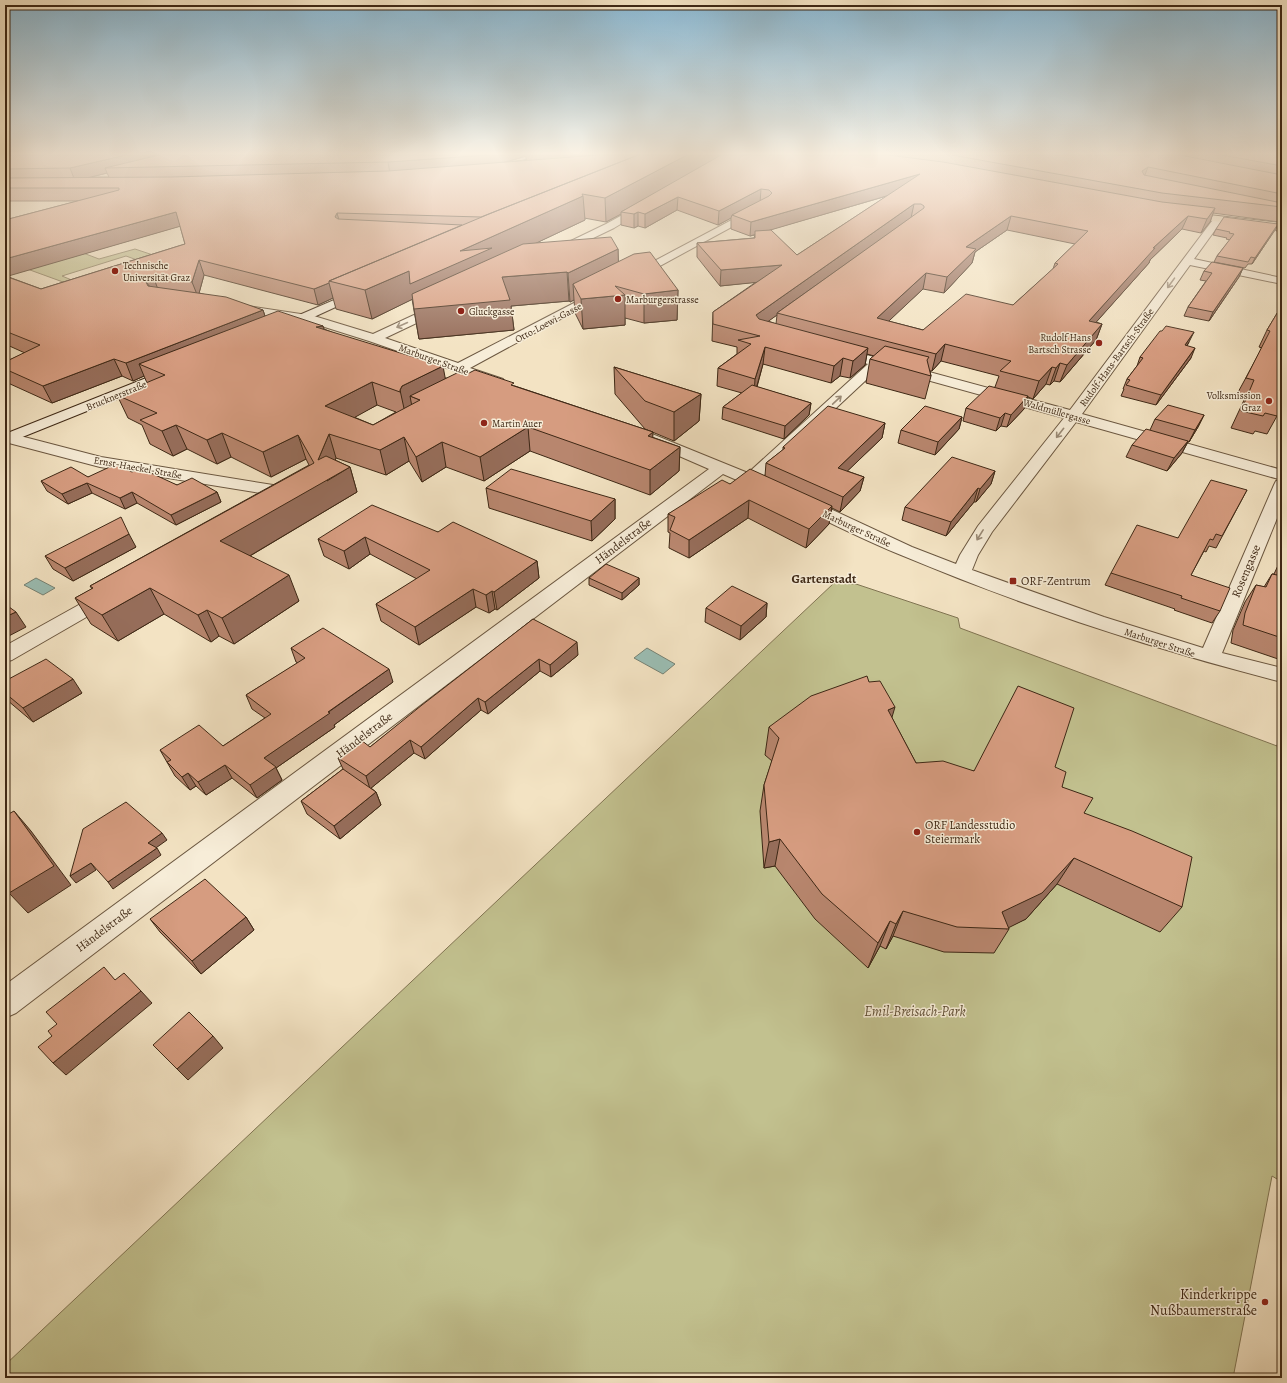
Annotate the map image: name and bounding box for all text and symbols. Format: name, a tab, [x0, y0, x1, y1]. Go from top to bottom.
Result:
place label: Technische Universität Graz	[123, 259, 190, 284]
marker: Technische Universität Graz	[110, 266, 120, 276]
one-way arrow	[1166, 277, 1175, 288]
place label: Marburgerstrasse	[626, 293, 699, 306]
marker: Marburgerstrasse	[613, 294, 623, 304]
street label: Otto-Loewi-Gasse	[513, 299, 584, 346]
place label: Gluckgasse	[469, 305, 515, 318]
street label: Rudolf-Hans-Bartsch-Straße	[1076, 305, 1157, 409]
marker: Gluckgasse	[456, 306, 466, 316]
one-way arrow	[397, 322, 409, 329]
place label: Rudolf Hans Bartsch Strasse	[1028, 331, 1092, 356]
marker: Rudolf Hans Bartsch Strasse	[1094, 338, 1104, 348]
street label: Marburger Straße	[397, 341, 471, 378]
street label: Brucknerstraße	[84, 377, 149, 414]
place label: Volksmission Graz	[1206, 389, 1262, 414]
one-way arrow	[832, 395, 842, 405]
street label: Waldmüllergasse	[1020, 395, 1093, 428]
marker: Volksmission Graz	[1264, 396, 1274, 406]
place label: Martin Auer	[492, 417, 542, 430]
marker: Martin Auer	[479, 418, 489, 428]
one-way arrow	[1056, 427, 1064, 438]
street label: Ernst-Haeckel-Straße	[93, 453, 184, 482]
street label: Marburger Straße	[821, 507, 893, 550]
street label: Händelstraße	[591, 514, 655, 568]
one-way arrow	[976, 530, 985, 541]
street label: Rosengasse	[1228, 542, 1264, 600]
district label: Gartenstadt	[792, 570, 857, 587]
place label: ORF-Zentrum	[1021, 573, 1091, 589]
marker: ORF-Zentrum	[1008, 576, 1018, 586]
street label: Marburger Straße	[1123, 625, 1197, 660]
street label: Händelstraße	[332, 708, 396, 762]
place label: ORF Landesstudio Steiermark	[925, 817, 1015, 847]
marker: ORF Landesstudio Steiermark	[912, 827, 922, 837]
street label: Händelstraße	[72, 902, 136, 956]
park label: Emil-Breisach-Park	[864, 1002, 966, 1021]
place label: Kinderkrippe Nußbaumerstraße	[1150, 1285, 1257, 1320]
marker: Kinderkrippe Nußbaumerstraße	[1260, 1297, 1270, 1307]

